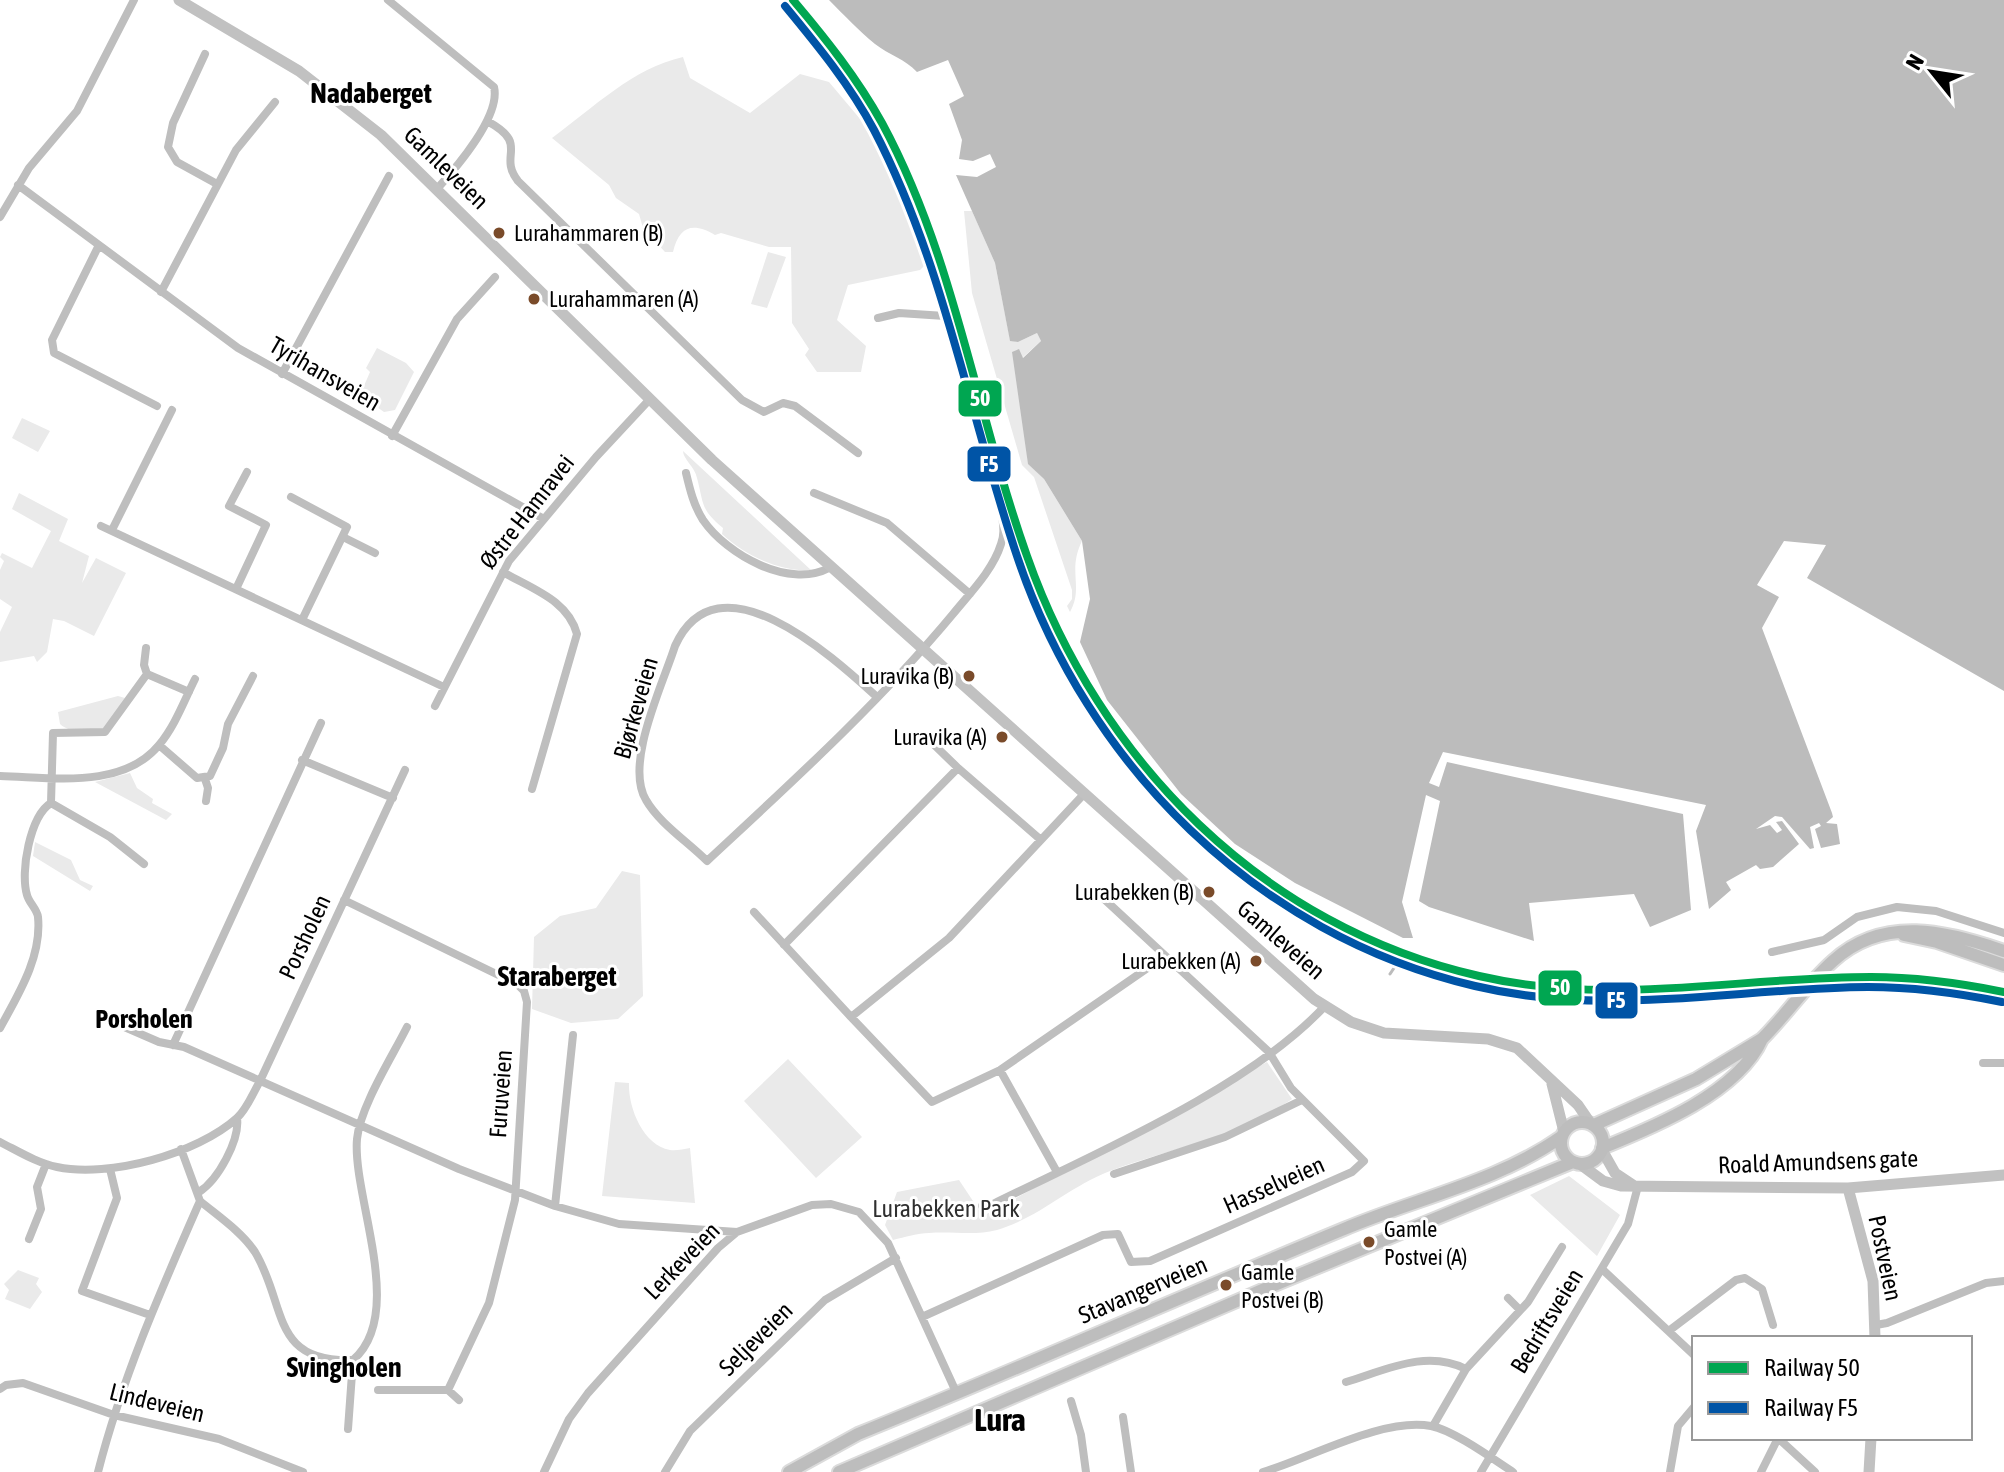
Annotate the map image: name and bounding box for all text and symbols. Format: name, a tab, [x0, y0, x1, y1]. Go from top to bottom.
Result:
north arrow	[1892, 32, 1972, 112]
text: N	[1900, 50, 1929, 74]
district label: Nadaberget	[310, 77, 432, 109]
street label: Gamleveien	[399, 121, 494, 214]
place label: Lurahammaren (B)	[514, 220, 663, 246]
marker: Lurahammaren (B)	[491, 225, 507, 241]
place label: Lurahammaren (A)	[549, 286, 699, 312]
marker: Lurahammaren (A)	[526, 291, 542, 307]
street label: Tyrihansveien	[265, 331, 386, 416]
line badge: 50	[957, 379, 1003, 418]
text: 50	[970, 385, 990, 411]
line badge: F5	[966, 445, 1012, 483]
street label: Østre Hamravei	[474, 449, 579, 574]
text: F5	[979, 451, 999, 477]
street label: Bjørkeveien	[608, 654, 663, 762]
place label: Luravika (B)	[861, 663, 954, 689]
marker: Luravika (B)	[961, 668, 977, 684]
place label: Luravika (A)	[893, 724, 987, 750]
marker: Luravika (A)	[994, 729, 1010, 745]
place label: Lurabekken (B)	[1075, 879, 1194, 905]
marker: Lurabekken (B)	[1201, 884, 1217, 900]
street label: Porsholen	[273, 890, 336, 983]
street label: Gamleveien	[1232, 894, 1330, 985]
place label: Lurabekken (A)	[1121, 948, 1241, 974]
marker: Lurabekken (A)	[1248, 953, 1264, 969]
district label: Staraberget	[497, 960, 617, 992]
line badge: 50	[1537, 969, 1583, 1007]
text: 50	[1550, 974, 1570, 1000]
line badge: F5	[1594, 981, 1639, 1020]
text: F5	[1606, 987, 1626, 1013]
district label: Porsholen	[95, 1004, 193, 1034]
street label: Furuveien	[484, 1049, 517, 1139]
street label: Roald Amundsens gate	[1717, 1145, 1919, 1178]
street label: Hasselveien	[1219, 1150, 1328, 1219]
park label: Lurabekken Park	[872, 1195, 1020, 1222]
street label: Postveien	[1863, 1213, 1908, 1303]
place label: Gamle Postvei (A)	[1384, 1216, 1467, 1270]
street label: Lerkeveien	[638, 1217, 725, 1305]
marker: Gamle Postvei (A)	[1361, 1234, 1377, 1250]
street label: Stavangerveien	[1074, 1250, 1211, 1329]
place label: Gamle Postvei (B)	[1241, 1259, 1324, 1313]
street label: Bedriftsveien	[1505, 1264, 1588, 1378]
marker: Gamle Postvei (B)	[1218, 1277, 1234, 1293]
street label: Seljeveien	[714, 1297, 798, 1381]
legend	[1692, 1336, 1972, 1440]
district label: Svingholen	[286, 1351, 402, 1383]
text: Railway 50	[1764, 1354, 1860, 1381]
street label: Lindeveien	[107, 1378, 207, 1427]
text: Railway F5	[1764, 1394, 1858, 1421]
district label: Lura	[974, 1401, 1026, 1438]

